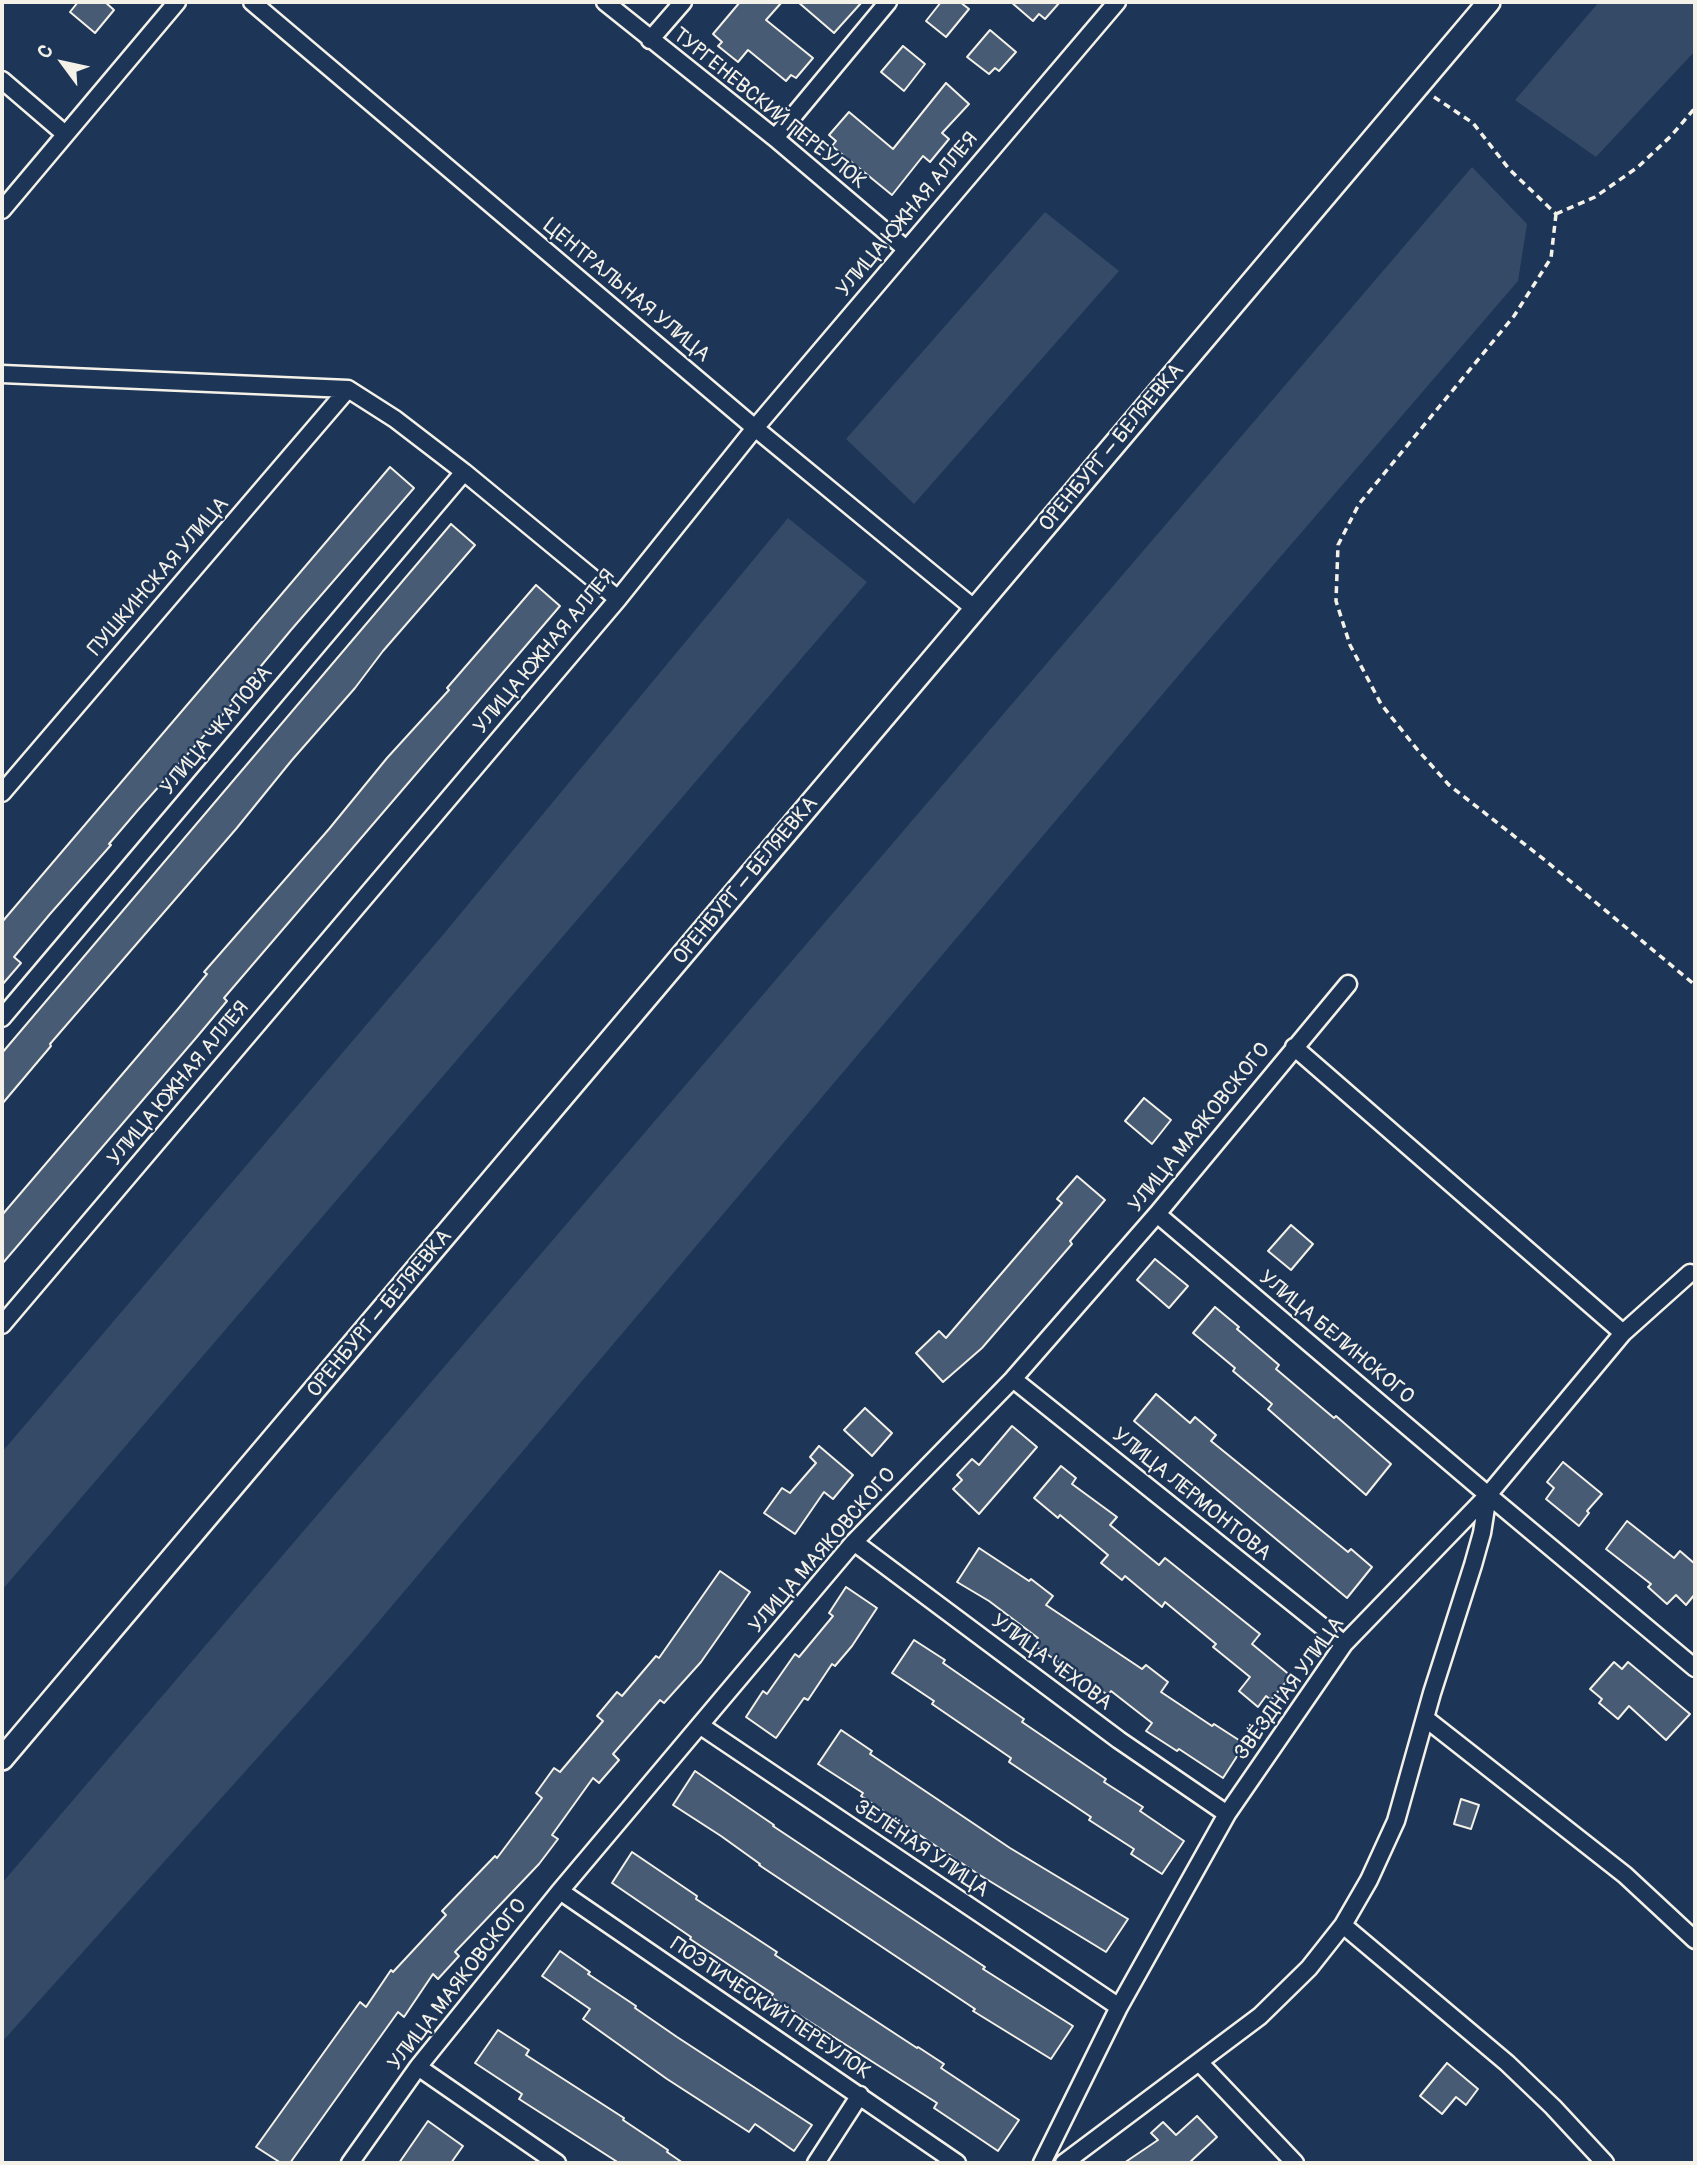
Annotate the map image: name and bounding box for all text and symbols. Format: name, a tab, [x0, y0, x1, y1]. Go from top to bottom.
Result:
street label: ТУРГЕНЕВСКИЙ ПЕРЕУЛОК	[667, 23, 871, 195]
north arrow	[28, 28, 98, 98]
text: С	[32, 40, 59, 63]
street label: УЛИЦА ЮЖНАЯ АЛЛЕЯ	[832, 128, 984, 302]
street label: ЦЕНТРАЛЬНАЯ УЛИЦА	[537, 214, 715, 368]
street label: ОРЕНБУРГ – БЕЛЯЕВКА	[1034, 359, 1190, 537]
street label: ПУШКИНСКАЯ УЛИЦА	[83, 492, 235, 662]
street label: УЛИЦА ЮЖНАЯ АЛЛЕЯ	[469, 565, 621, 739]
street label: УЛИЦА ЧКАЛОВА	[156, 661, 278, 801]
street label: ОРЕНБУРГ – БЕЛЯЕВКА	[668, 792, 824, 970]
street label: УЛИЦА ЮЖНАЯ АЛЛЕЯ	[103, 997, 255, 1171]
street label: УЛИЦА МАЯКОВСКОГО	[1124, 1038, 1276, 1218]
street label: ОРЕНБУРГ – БЕЛЯЕВКА	[302, 1225, 458, 1403]
street label: УЛИЦА БЕЛИНСКОГО	[1253, 1266, 1419, 1410]
street label: УЛИЦА ЛЕРМОНТОВА	[1106, 1423, 1276, 1567]
street label: УЛИЦА МАЯКОВСКОГО	[744, 1463, 902, 1639]
street label: УЛИЦА ЧЕХОВА	[986, 1609, 1116, 1717]
street label: ЗВЁЗДНАЯ УЛИЦА	[1230, 1613, 1350, 1765]
street label: ЗЕЛЁНАЯ УЛИЦА	[849, 1795, 993, 1903]
street label: УЛИЦА МАЯКОВСКОГО	[383, 1894, 533, 2076]
street label: ПОЭТИЧЕСКИЙ ПЕРЕУЛОК	[665, 1932, 875, 2086]

